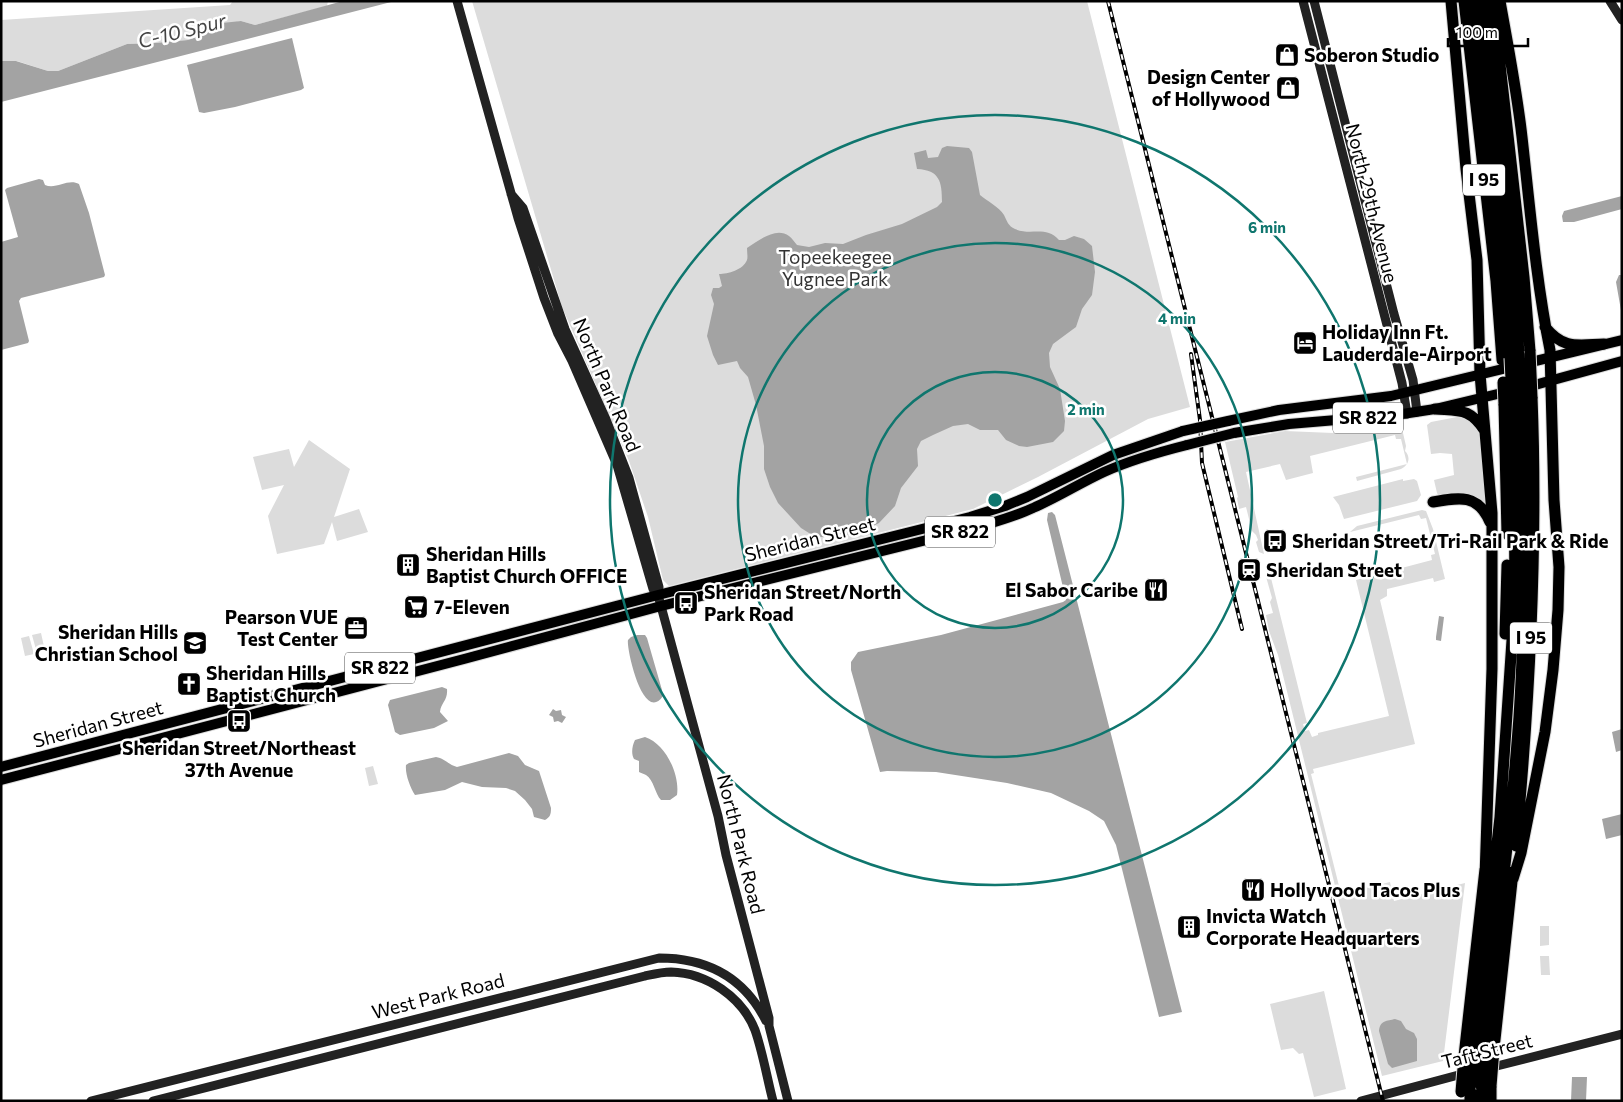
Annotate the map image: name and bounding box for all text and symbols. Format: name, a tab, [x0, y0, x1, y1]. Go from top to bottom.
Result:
water label: C-10 Spur	[135, 7, 229, 53]
scale bar	[1448, 15, 1528, 47]
text: 100 m	[1456, 23, 1498, 41]
shop icon: Soberon Studio	[1274, 42, 1300, 68]
place label: Soberon Studio	[1304, 43, 1439, 66]
place label: Design Center of Hollywood	[1147, 65, 1270, 110]
shop icon: Design Center of Hollywood	[1275, 75, 1301, 101]
street label: North 29th Avenue	[1342, 121, 1403, 285]
road number: I 95	[1463, 164, 1505, 196]
text: 6 min	[1248, 218, 1286, 236]
park label: Topeekeegee Yugnee Park	[778, 245, 892, 290]
text: 4 min	[1158, 309, 1196, 327]
street label: North Park Road	[569, 314, 646, 455]
place label: Holiday Inn Ft. Lauderdale-Airport	[1322, 320, 1492, 365]
hotel icon: Holiday Inn Ft. Lauderdale-Airport	[1292, 330, 1318, 356]
text: 2 min	[1067, 400, 1105, 418]
road number: SR 822	[1333, 402, 1403, 433]
centre of rings	[986, 491, 1004, 509]
street label: Sheridan Street	[742, 511, 878, 566]
road number: SR 822	[925, 516, 995, 548]
bus stop icon: Sheridan Street/Tri-Rail Park & Ride	[1262, 528, 1288, 554]
place label: Sheridan Street/Tri-Rail Park & Ride	[1292, 529, 1609, 552]
place label: Sheridan Hills Baptist Church OFFICE	[426, 542, 627, 587]
building icon: Sheridan Hills Baptist Church OFFICE	[395, 552, 421, 578]
station icon: Sheridan Street	[1236, 557, 1262, 583]
place label: Sheridan Street	[1266, 558, 1402, 581]
restaurant icon: El Sabor Caribe	[1143, 577, 1169, 603]
place label: El Sabor Caribe	[1005, 578, 1138, 601]
place label: Sheridan Street/North Park Road	[704, 580, 901, 625]
bus stop icon: Sheridan Street/North Park Road	[673, 590, 699, 616]
supermarket icon: 7-Eleven	[403, 594, 429, 620]
place label: 7-Eleven	[434, 595, 510, 618]
place label: Pearson VUE Test Center	[225, 605, 338, 650]
office icon: Pearson VUE Test Center	[343, 615, 369, 641]
place label: Sheridan Hills Christian School	[35, 620, 178, 665]
road number: I 95	[1510, 622, 1552, 654]
school or university icon: Sheridan Hills Christian School	[182, 630, 208, 656]
road number: SR 822	[345, 652, 415, 684]
place label: Sheridan Hills Baptist Church	[206, 661, 336, 706]
church icon: Sheridan Hills Baptist Church	[176, 671, 202, 697]
street label: Sheridan Street	[30, 695, 166, 752]
bus stop icon: Sheridan Street/Northeast 37th Avenue	[226, 708, 252, 734]
place label: Sheridan Street/Northeast 37th Avenue	[122, 736, 356, 781]
street label: North Park Road	[713, 772, 770, 916]
restaurant icon: Hollywood Tacos Plus	[1240, 877, 1266, 903]
place label: Hollywood Tacos Plus	[1270, 878, 1460, 901]
place label: Invicta Watch Corporate Headquarters	[1206, 904, 1420, 949]
building icon: Invicta Watch Corporate Headquarters	[1176, 914, 1202, 940]
street label: West Park Road	[369, 968, 507, 1023]
street label: Taft Street	[1439, 1028, 1535, 1073]

